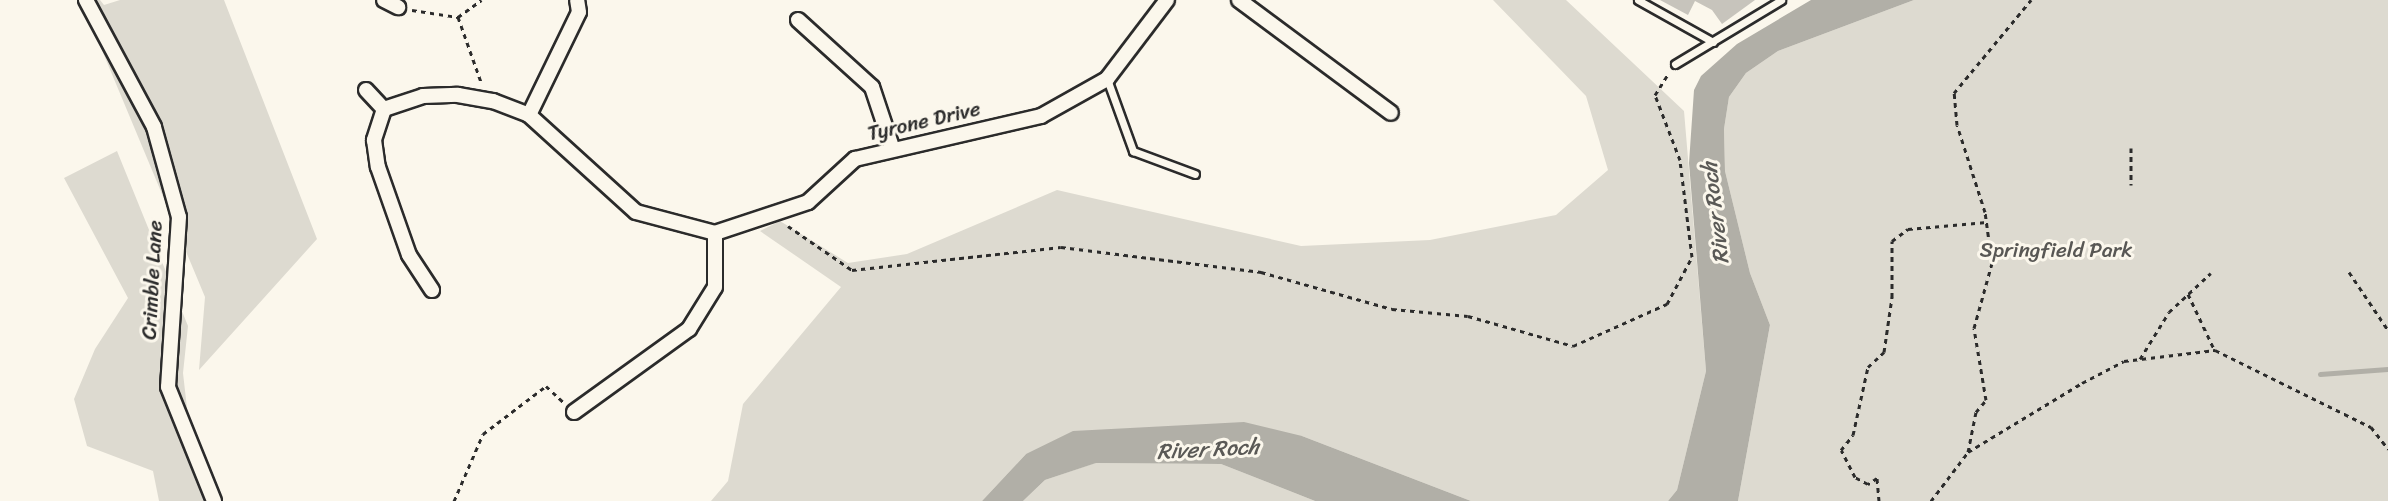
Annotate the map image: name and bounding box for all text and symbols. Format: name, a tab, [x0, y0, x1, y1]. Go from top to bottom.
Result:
street label: Tyrone Drive	[865, 96, 983, 146]
water label: River Roch	[1696, 160, 1734, 266]
street label: Crimble Lane	[136, 220, 168, 340]
park label: Springfield Park	[1980, 237, 2132, 263]
water label: River Roch	[1156, 433, 1260, 465]

